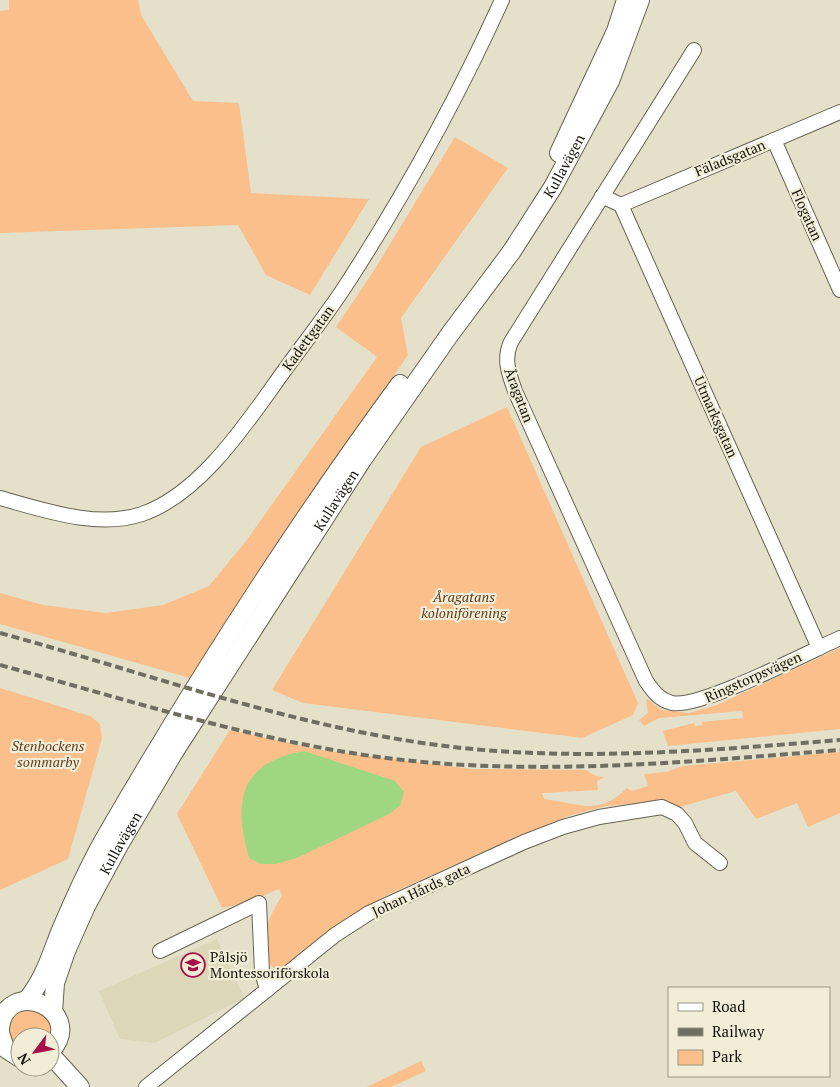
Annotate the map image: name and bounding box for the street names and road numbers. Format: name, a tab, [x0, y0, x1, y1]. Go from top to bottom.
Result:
street label: Kullavägen	[539, 130, 589, 201]
street label: Fäladsgatan	[692, 134, 769, 180]
street label: Flogatan	[788, 186, 828, 244]
street label: Kadettgatan	[277, 301, 338, 374]
street label: Åragatan	[500, 365, 539, 425]
street label: Utmarksgatan	[690, 373, 743, 461]
street label: Kullavägen	[309, 465, 363, 534]
street label: Ringstorpsvägen	[701, 646, 805, 706]
street label: Kullavägen	[95, 807, 146, 878]
street label: Johan Hårds gata	[369, 859, 473, 921]

